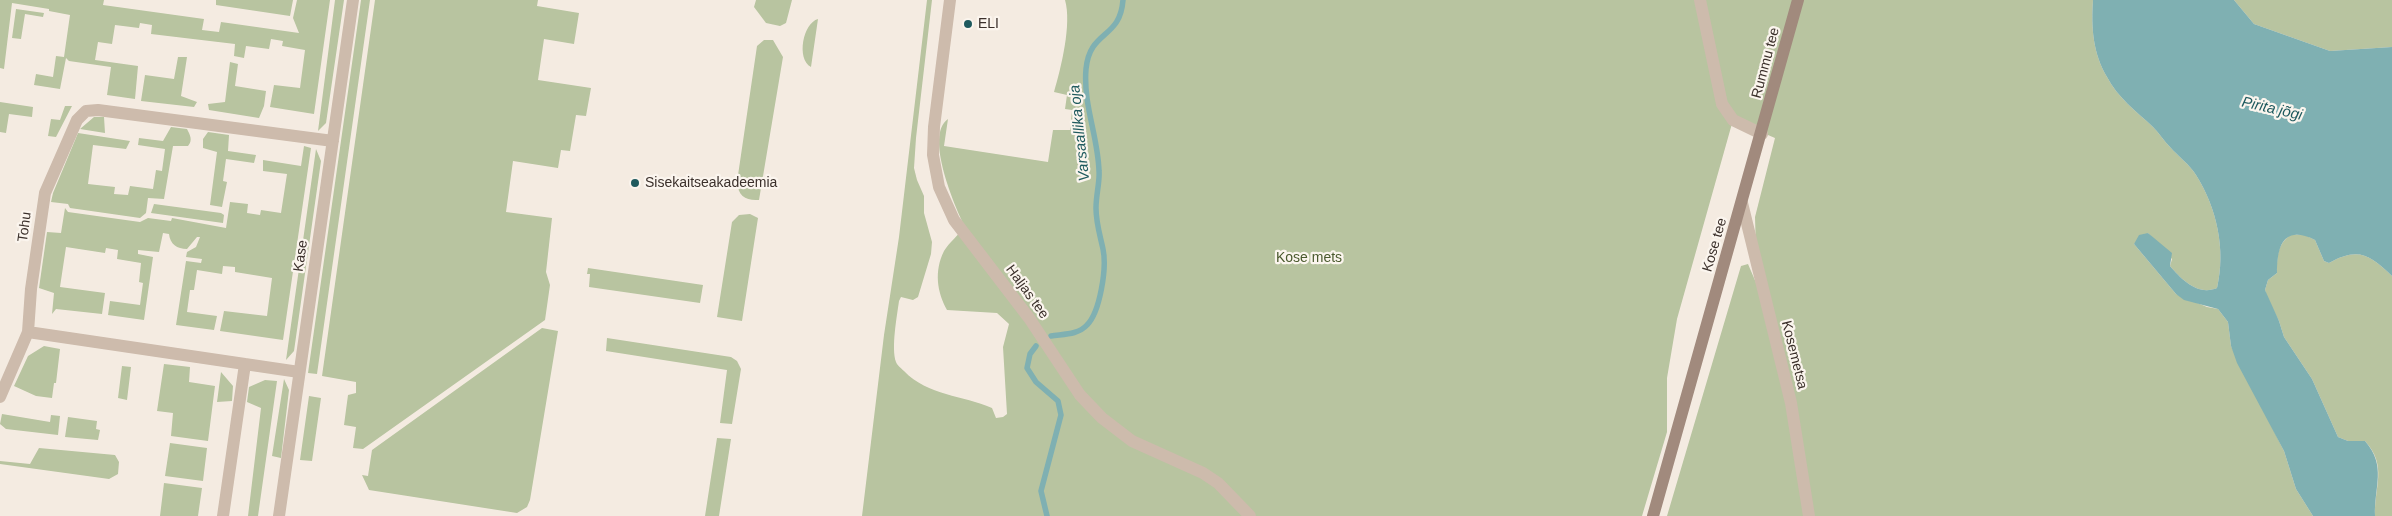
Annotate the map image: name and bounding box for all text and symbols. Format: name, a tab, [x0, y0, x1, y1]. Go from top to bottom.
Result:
place label: ELI	[978, 16, 999, 32]
marker: ELI	[962, 18, 974, 30]
street label: Rummu tee	[1749, 26, 1783, 100]
water label: Varsaallika oja	[1066, 84, 1094, 182]
water label: Pirita jõgi	[2240, 93, 2304, 125]
place label: Sisekaitseakadeemia	[645, 175, 777, 191]
marker: Sisekaitseakadeemia	[629, 177, 641, 189]
street label: Tohu	[15, 211, 35, 243]
street label: Kose tee	[1699, 216, 1731, 274]
street label: Kase	[290, 239, 312, 273]
park label: Kose mets	[1276, 250, 1342, 266]
street label: Haljas tee	[1002, 262, 1052, 322]
street label: Kosemetsa	[1777, 319, 1811, 391]

